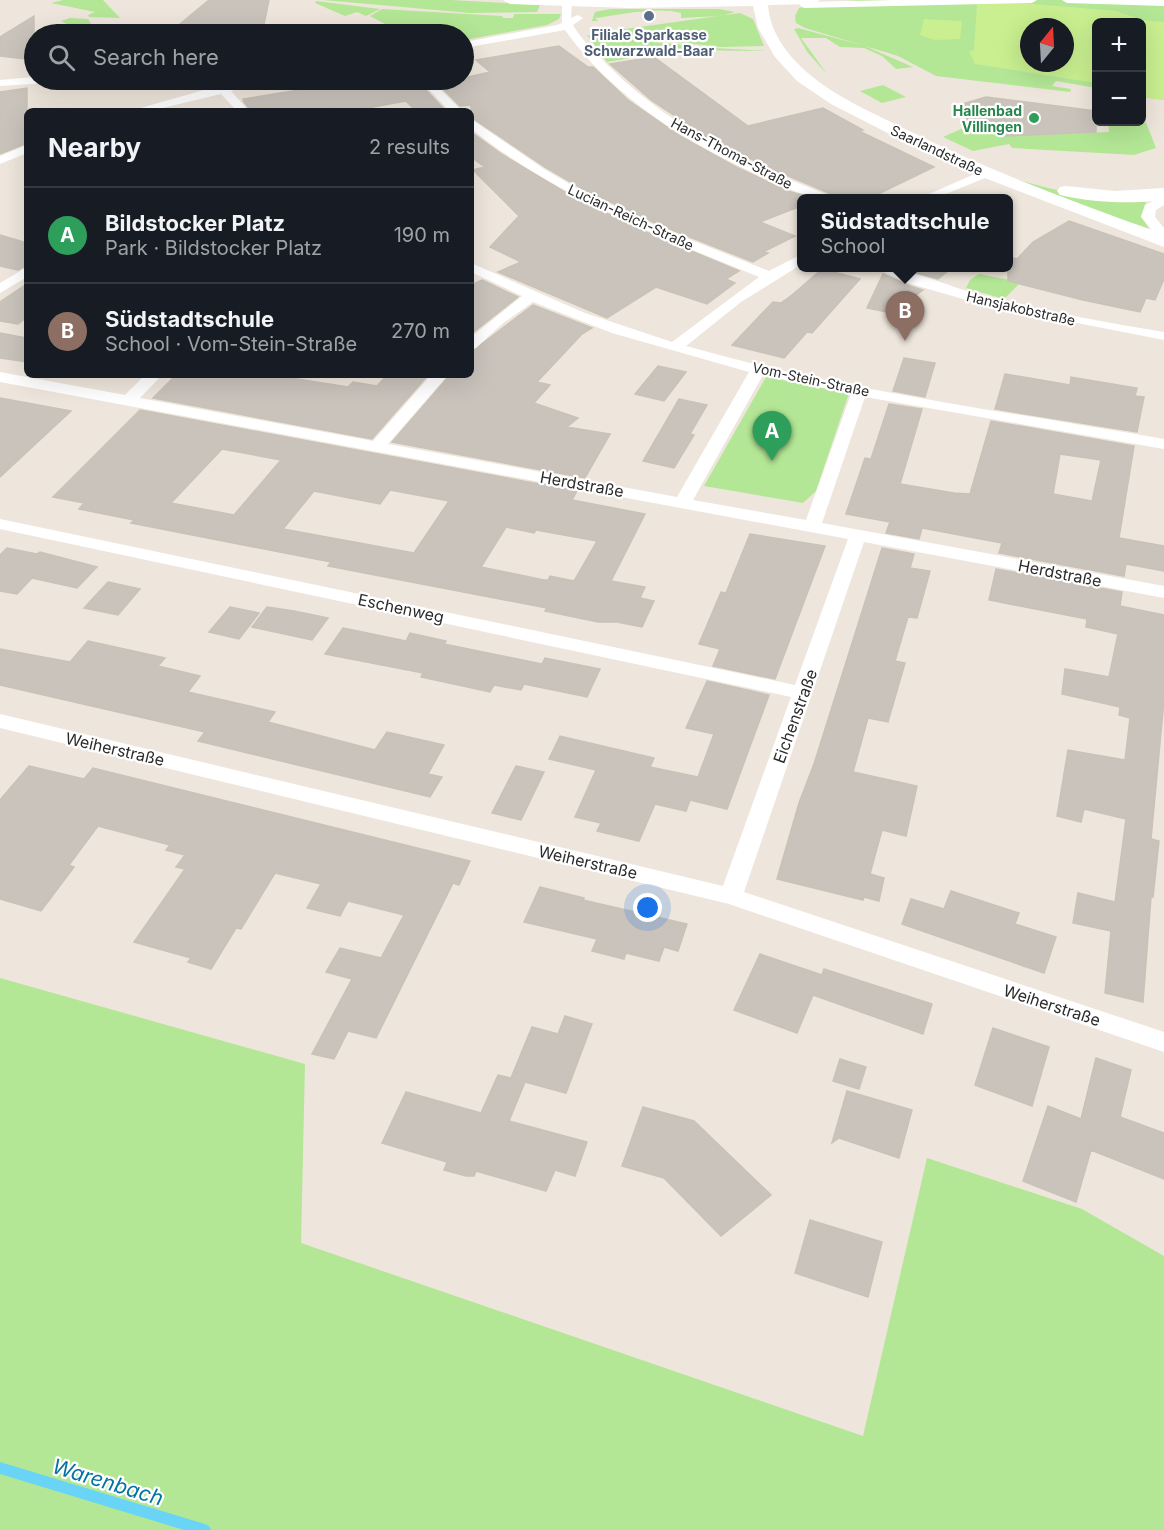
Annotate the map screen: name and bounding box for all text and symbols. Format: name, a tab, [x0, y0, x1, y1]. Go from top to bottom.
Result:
marker: Filiale Sparkasse Schwarzwald-Baar	[642, 9, 656, 23]
north arrow	[1020, 18, 1074, 72]
map controls	[1092, 18, 1146, 126]
button: +	[1092, 18, 1146, 72]
search box	[24, 24, 474, 90]
place label: Filiale Sparkasse Schwarzwald-Baar	[584, 26, 714, 59]
icon: search	[45, 41, 78, 74]
text: Search here	[93, 44, 219, 70]
button: −	[1092, 72, 1146, 126]
place label: Hallenbad Villingen	[953, 102, 1022, 135]
marker: Hallenbad Villingen	[1027, 111, 1041, 125]
street label: Hans-Thoma-Straße	[668, 114, 796, 192]
street label: Saarlandstraße	[888, 121, 986, 179]
text: Nearby	[48, 132, 141, 163]
text: 2 results	[369, 135, 450, 159]
street label: Lucian-Reich-Straße	[565, 180, 697, 254]
popup	[797, 194, 1013, 272]
text: Südstadtschule	[820, 208, 990, 234]
text: Bildstocker Platz	[105, 210, 285, 236]
text: A	[60, 223, 75, 247]
text: 190 m	[394, 223, 450, 247]
text: School	[820, 234, 885, 258]
text: Park · Bildstocker Platz	[105, 236, 322, 260]
street label: Hansjakobstraße	[965, 287, 1077, 329]
pin: B	[886, 292, 924, 341]
text: Südstadtschule	[105, 306, 274, 332]
text: B	[61, 319, 74, 343]
text: 270 m	[391, 319, 450, 343]
text: School · Vom-Stein-Straße	[105, 332, 357, 356]
street label: Vom-Stein-Straße	[751, 358, 871, 400]
pin: A	[752, 412, 792, 461]
street label: Herdstraße	[539, 467, 625, 501]
street label: Herdstraße	[1017, 555, 1103, 591]
street label: Eschenweg	[356, 589, 446, 627]
street label: Eichenstraße	[769, 666, 821, 766]
street label: Weiherstraße	[64, 728, 166, 770]
street label: Weiherstraße	[537, 841, 639, 883]
your location	[633, 893, 662, 922]
street label: Weiherstraße	[1001, 980, 1103, 1030]
water label: Warenbach	[49, 1453, 167, 1511]

